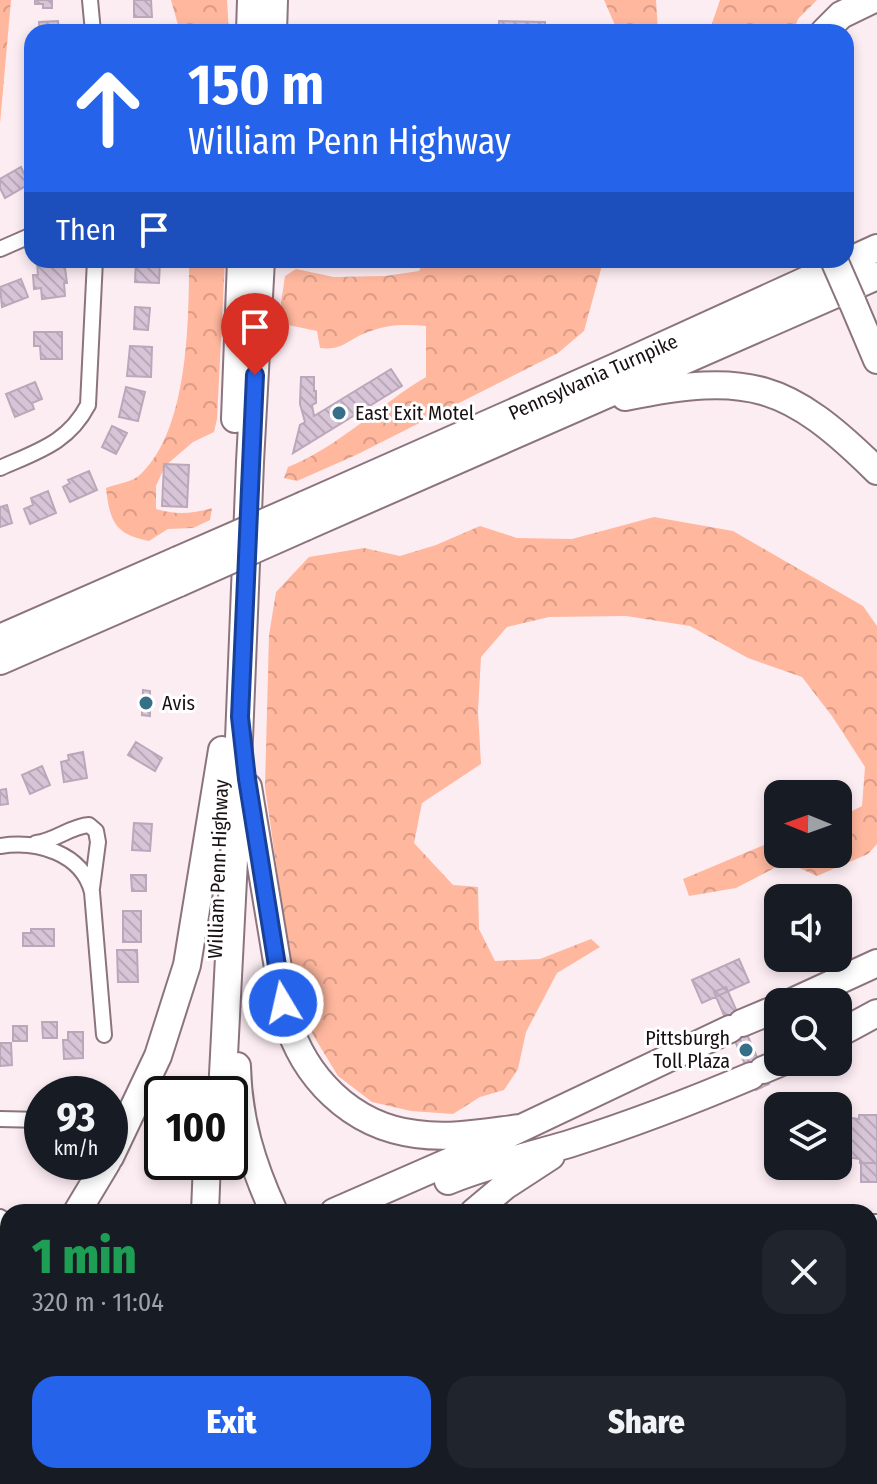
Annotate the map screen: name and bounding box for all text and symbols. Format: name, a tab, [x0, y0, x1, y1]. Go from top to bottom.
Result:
text: 150 m	[188, 52, 324, 119]
icon: ahead	[56, 56, 160, 160]
text: William Penn Highway	[188, 120, 511, 164]
icon: arrive	[132, 208, 176, 252]
text: Then	[56, 212, 116, 248]
pin	[221, 293, 289, 375]
icon: arrive	[233, 305, 277, 349]
street label: Pennsylvania Turnpike	[505, 329, 681, 425]
place label: East Exit Motel	[355, 401, 474, 425]
marker: East Exit Motel	[330, 404, 348, 422]
place label: Avis	[162, 691, 195, 715]
marker: Avis	[137, 694, 155, 712]
street label: William Penn Highway	[203, 779, 233, 959]
north arrow	[764, 780, 852, 868]
map controls	[764, 780, 852, 1180]
button: sound	[764, 884, 852, 972]
position arrow	[241, 961, 325, 1045]
button: search	[764, 988, 852, 1076]
place label: Pittsburgh Toll Plaza	[645, 1026, 730, 1073]
marker: Pittsburgh Toll Plaza	[737, 1041, 755, 1059]
speed limit sign: 100	[144, 1076, 248, 1180]
button: layers	[764, 1092, 852, 1180]
text: 93	[57, 1094, 95, 1142]
text: km/h	[54, 1136, 98, 1160]
text: 1 min	[32, 1228, 136, 1286]
button: close	[762, 1230, 846, 1314]
text: 320 m · 11:04	[32, 1287, 164, 1318]
button: Exit	[32, 1376, 431, 1468]
button: Share	[447, 1376, 846, 1468]

